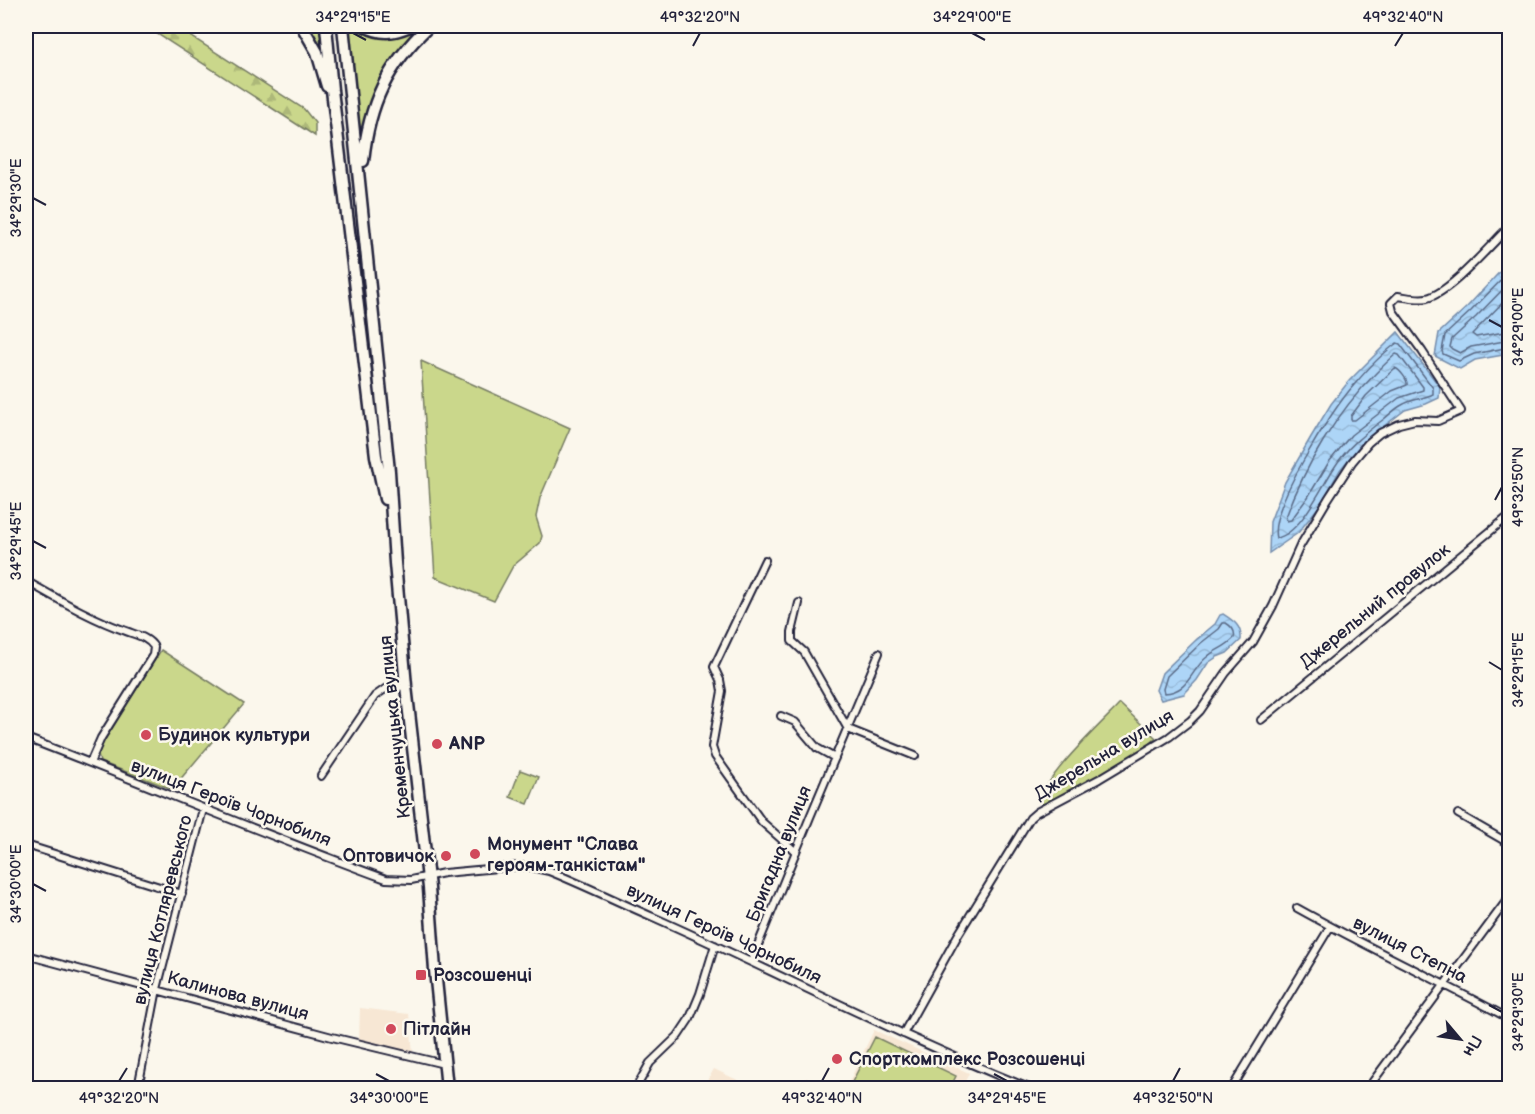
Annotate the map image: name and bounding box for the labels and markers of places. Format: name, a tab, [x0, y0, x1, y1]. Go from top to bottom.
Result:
place label: Будинок культури	[158, 725, 310, 746]
marker: Будинок культури	[139, 728, 153, 742]
place label: ANP	[448, 734, 486, 755]
marker: ANP	[430, 737, 444, 751]
place label: Монумент "Слава героям-танкістам"	[487, 834, 646, 876]
place label: Оптовичок	[343, 846, 434, 867]
marker: Монумент "Слава героям-танкістам"	[468, 847, 482, 861]
marker: Оптовичок	[439, 849, 453, 863]
place label: Розсошенці	[433, 965, 532, 986]
marker: Розсошенці	[414, 968, 428, 982]
place label: Пітлайн	[403, 1019, 471, 1040]
marker: Пітлайн	[384, 1022, 398, 1036]
place label: Спорткомплекс Розсошенці	[849, 1049, 1085, 1070]
marker: Спорткомплекс Розсошенці	[830, 1052, 844, 1066]

